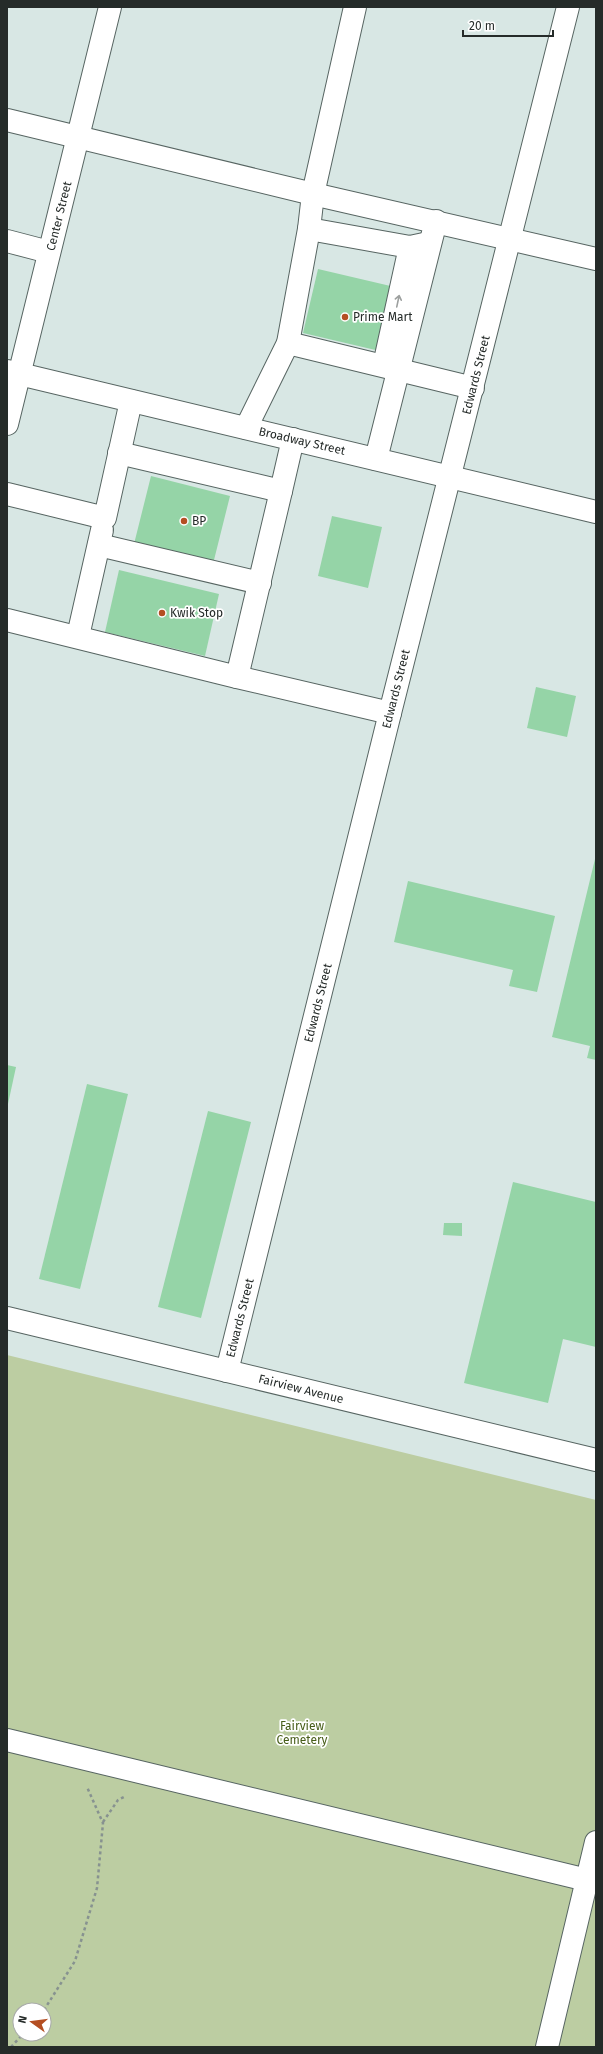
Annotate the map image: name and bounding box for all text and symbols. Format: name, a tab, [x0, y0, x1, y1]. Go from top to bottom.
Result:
scale bar	[463, 12, 553, 38]
text: 20 m	[469, 19, 495, 33]
street label: Center Street	[44, 179, 75, 252]
one-way arrow	[394, 294, 402, 307]
place label: Prime Mart	[353, 310, 413, 324]
marker: Prime Mart	[340, 312, 350, 322]
street label: Edwards Street	[459, 333, 493, 416]
street label: Broadway Street	[257, 424, 347, 458]
place label: BP	[192, 514, 206, 528]
marker: BP	[179, 516, 189, 526]
place label: Kwik Stop	[170, 606, 223, 620]
marker: Kwik Stop	[157, 608, 167, 618]
street label: Edwards Street	[379, 647, 413, 730]
street label: Edwards Street	[301, 961, 335, 1044]
street label: Edwards Street	[223, 1276, 257, 1359]
street label: Fairview Avenue	[257, 1372, 345, 1406]
park label: Fairview Cemetery	[276, 1719, 328, 1747]
north arrow	[12, 2002, 52, 2042]
text: N	[16, 2015, 30, 2025]

